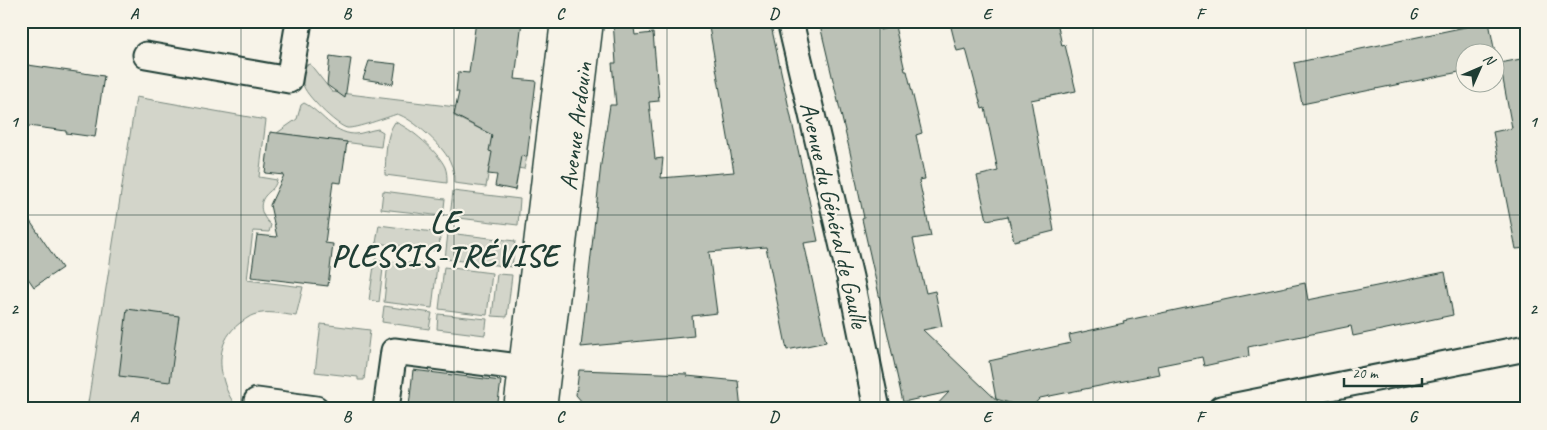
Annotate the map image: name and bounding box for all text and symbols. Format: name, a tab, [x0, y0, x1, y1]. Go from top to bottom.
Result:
text: A	[130, 4, 140, 24]
text: B	[343, 4, 353, 24]
text: C	[556, 4, 566, 24]
text: D	[769, 4, 780, 24]
text: E	[983, 4, 994, 24]
text: F	[1196, 4, 1207, 24]
text: G	[1409, 4, 1419, 24]
north arrow	[1454, 42, 1504, 92]
text: N	[1480, 50, 1500, 70]
street label: Avenue Ardouin	[552, 59, 600, 192]
street label: Avenue du Général de Gaulle	[792, 99, 876, 333]
text: 1	[10, 112, 19, 132]
text: 1	[1529, 112, 1538, 132]
district label: LE PLESSIS-TRÉVISE	[332, 203, 561, 275]
text: 2	[10, 299, 19, 319]
text: 2	[1529, 299, 1538, 319]
scale bar	[1344, 355, 1422, 387]
text: 20 m	[1352, 364, 1379, 383]
text: A	[130, 407, 140, 427]
text: B	[343, 407, 353, 427]
text: C	[556, 407, 566, 427]
text: D	[769, 407, 780, 427]
text: E	[983, 407, 994, 427]
text: F	[1196, 407, 1207, 427]
text: G	[1409, 407, 1419, 427]

